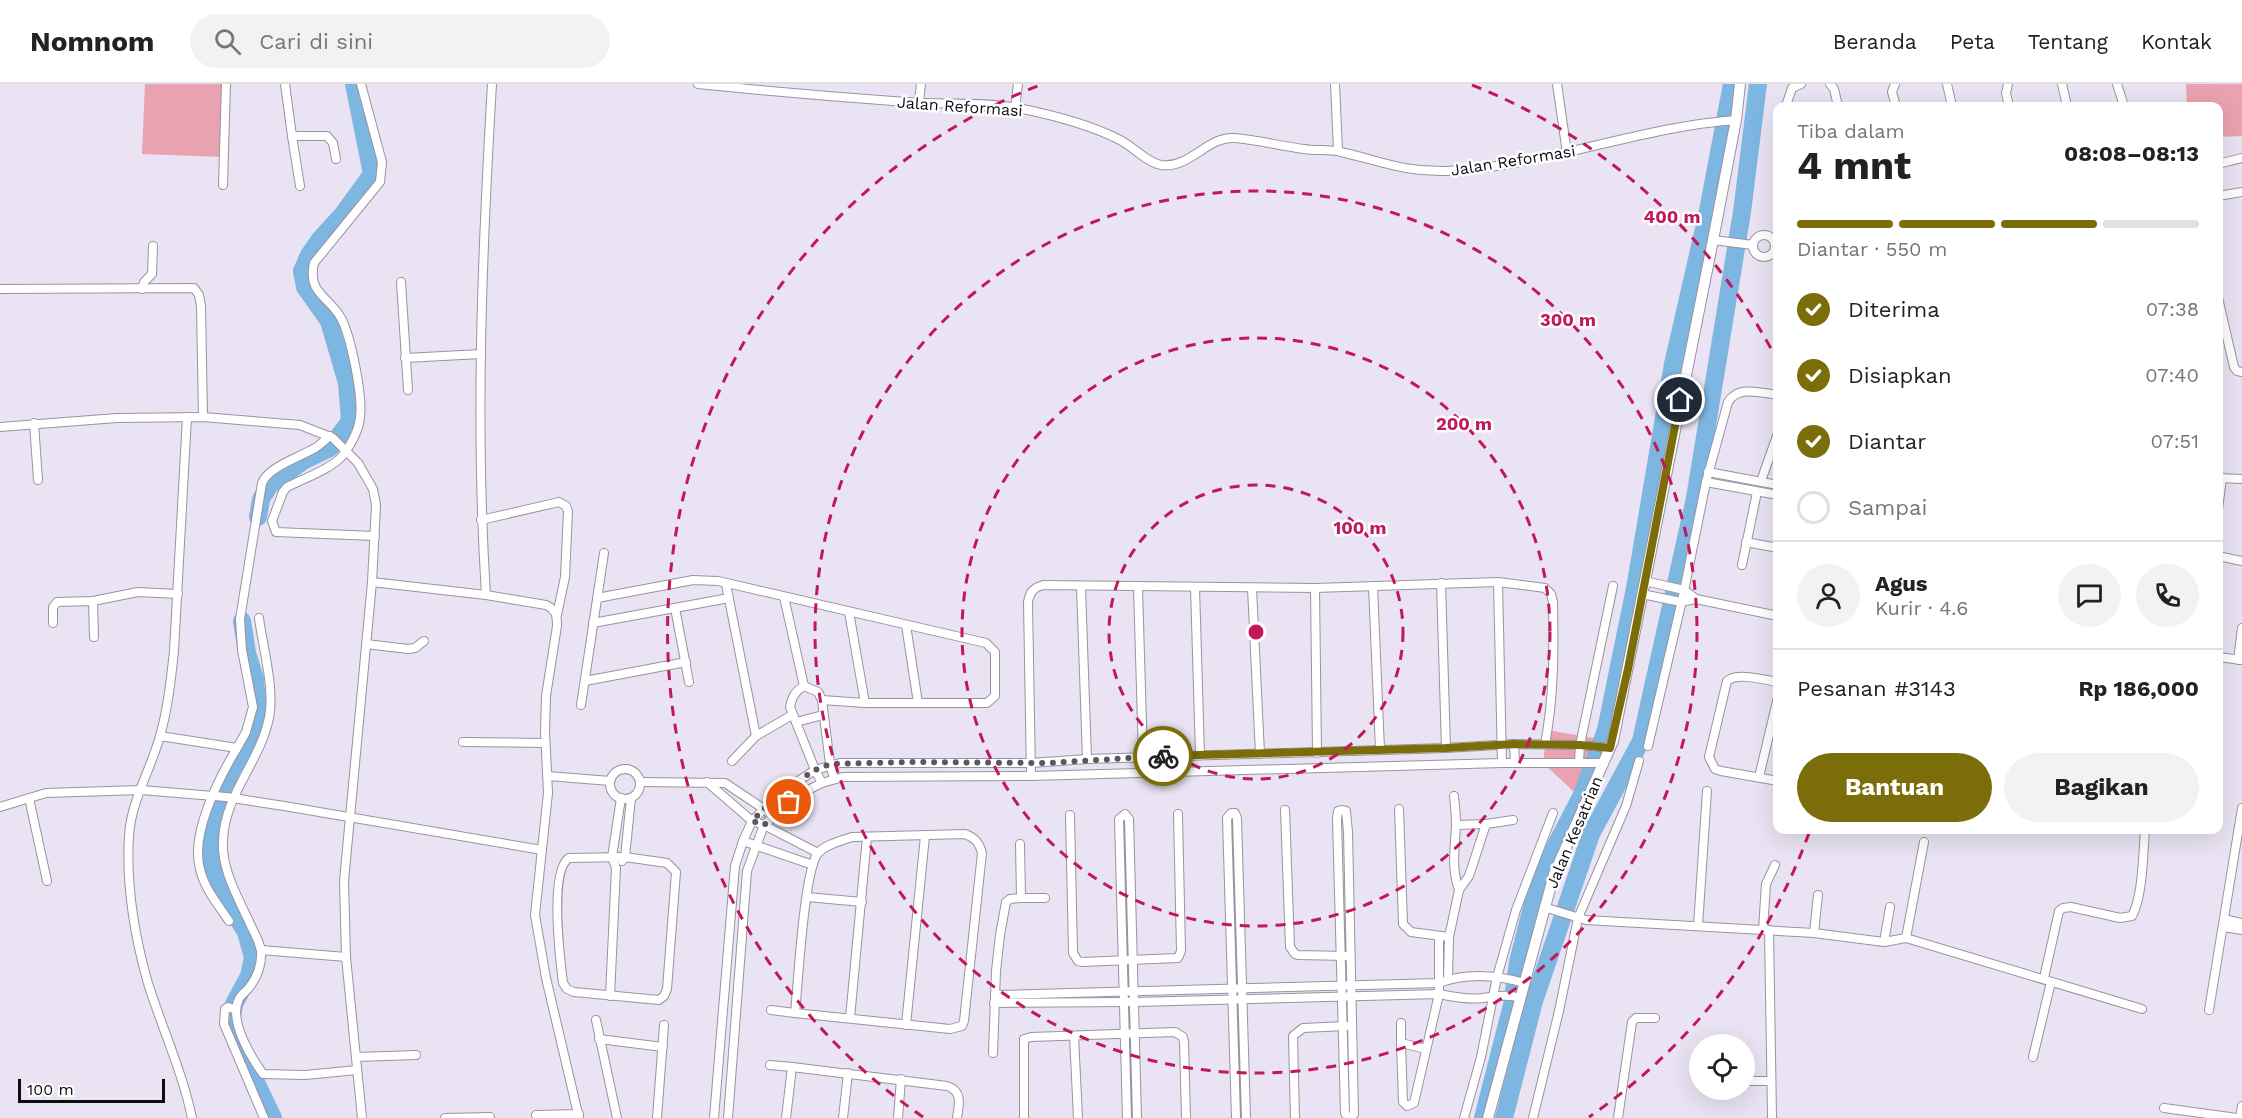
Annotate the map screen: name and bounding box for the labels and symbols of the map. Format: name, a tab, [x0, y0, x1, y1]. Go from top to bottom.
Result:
street label: Jalan Reformasi	[897, 93, 1023, 120]
street label: Jalan Reformasi	[1449, 141, 1577, 180]
text: 400 m	[1644, 206, 1700, 227]
text: 300 m	[1540, 309, 1596, 330]
pin	[1654, 374, 1705, 425]
text: 200 m	[1436, 413, 1492, 434]
text: 100 m	[1333, 517, 1387, 538]
centre of rings	[1246, 622, 1266, 642]
courier	[1133, 726, 1193, 786]
street label: Jalan Kesatrian	[1542, 773, 1607, 891]
pin	[763, 776, 814, 827]
scale bar	[18, 1076, 165, 1104]

